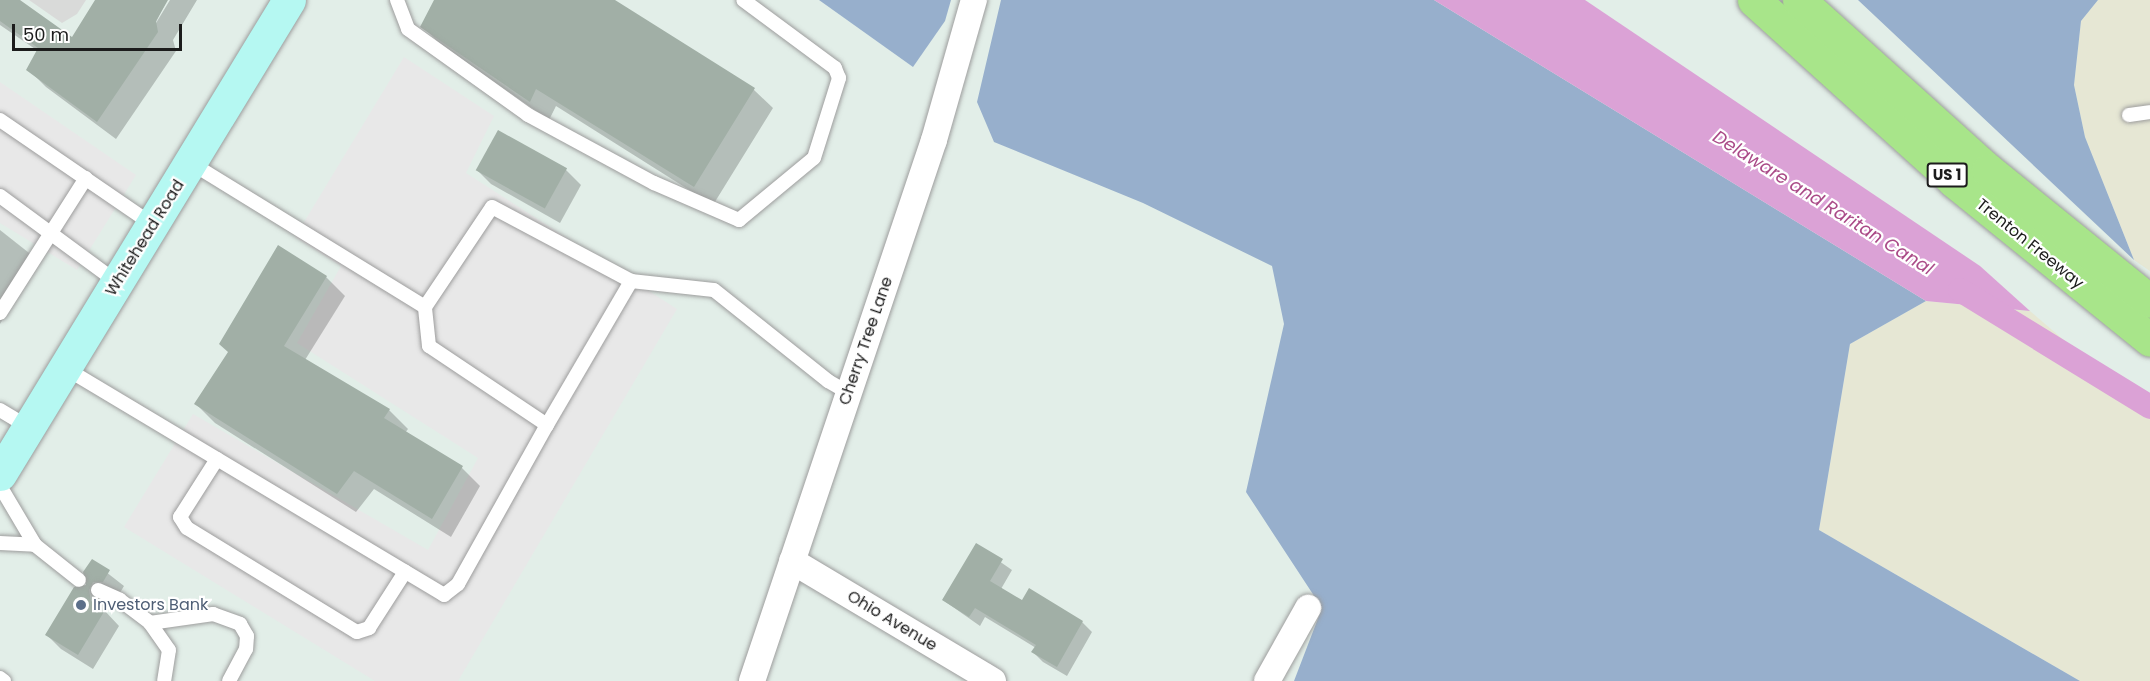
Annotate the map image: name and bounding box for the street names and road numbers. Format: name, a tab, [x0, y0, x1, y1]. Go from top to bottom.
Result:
road number: US 1	[1926, 163, 1968, 187]
street label: Whitehead Road	[102, 176, 188, 300]
street label: Trenton Freeway	[1973, 195, 2087, 293]
street label: Cherry Tree Lane	[835, 274, 897, 408]
street label: Ohio Avenue	[844, 587, 940, 655]

